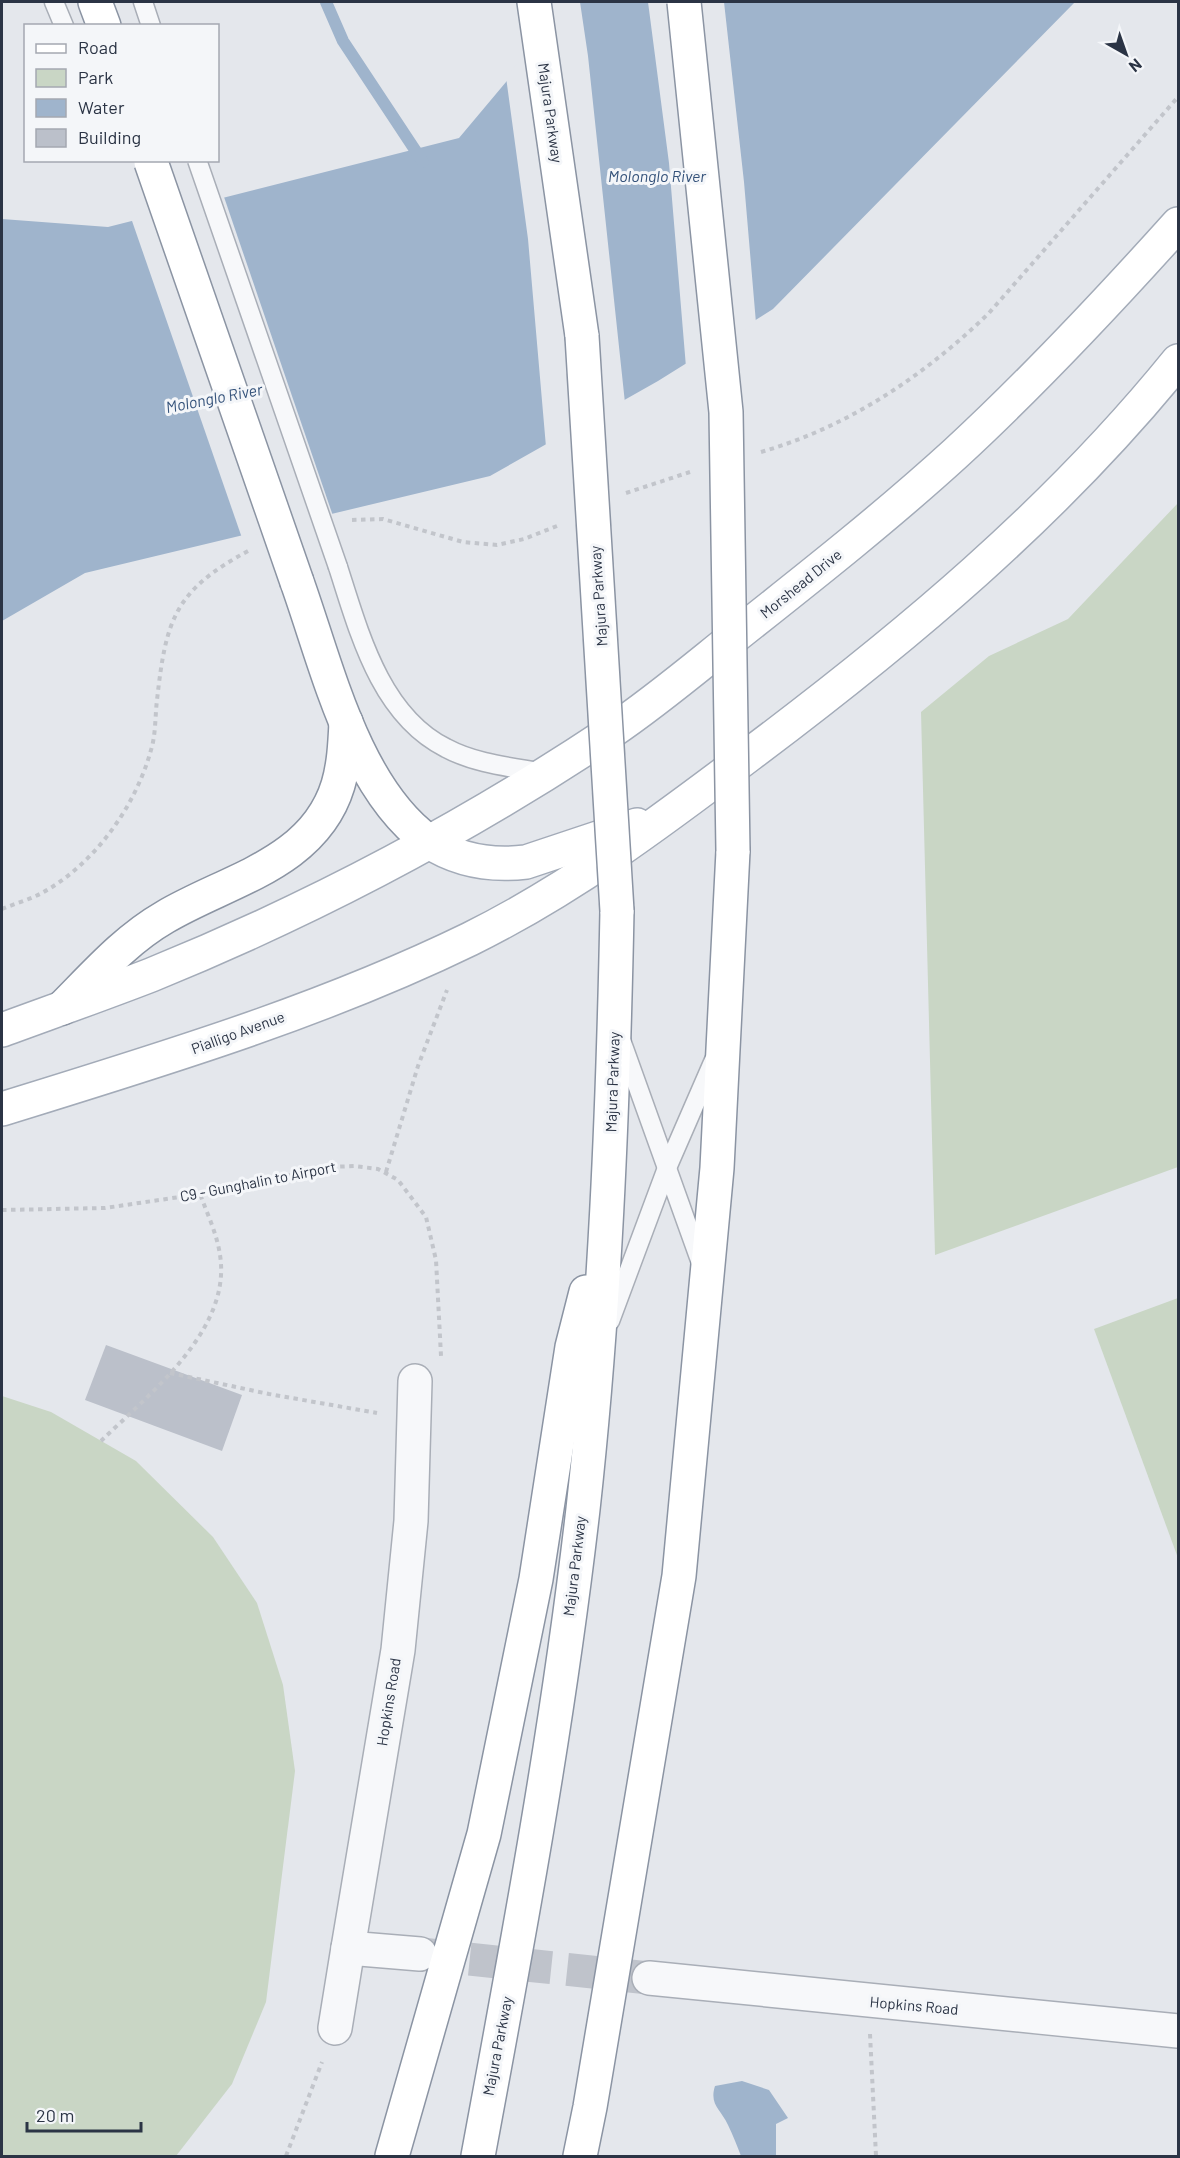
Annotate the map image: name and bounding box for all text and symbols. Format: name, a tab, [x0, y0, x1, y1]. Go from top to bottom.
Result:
legend	[24, 24, 219, 162]
north arrow	[1096, 24, 1156, 84]
text: Road	[78, 36, 118, 58]
text: N	[1126, 55, 1146, 77]
street label: Majura Parkway	[535, 62, 567, 164]
text: Park	[78, 66, 113, 88]
text: Water	[78, 96, 125, 118]
text: Building	[78, 126, 141, 148]
water label: Molonglo River	[608, 166, 707, 185]
water label: Molonglo River	[164, 379, 265, 416]
street label: Majura Parkway	[586, 545, 610, 647]
street label: Morshead Drive	[756, 545, 845, 622]
street label: Pialligo Avenue	[189, 1007, 287, 1057]
street label: Majura Parkway	[601, 1031, 623, 1133]
street label: C9 - Gunghalin to Airport	[178, 1157, 337, 1205]
street label: Majura Parkway	[559, 1515, 589, 1617]
street label: Hopkins Road	[372, 1656, 404, 1747]
street label: Hopkins Road	[869, 1992, 959, 2018]
street label: Majura Parkway	[479, 1995, 515, 2097]
scale bar	[27, 2095, 141, 2133]
text: 20 m	[36, 2104, 74, 2126]

